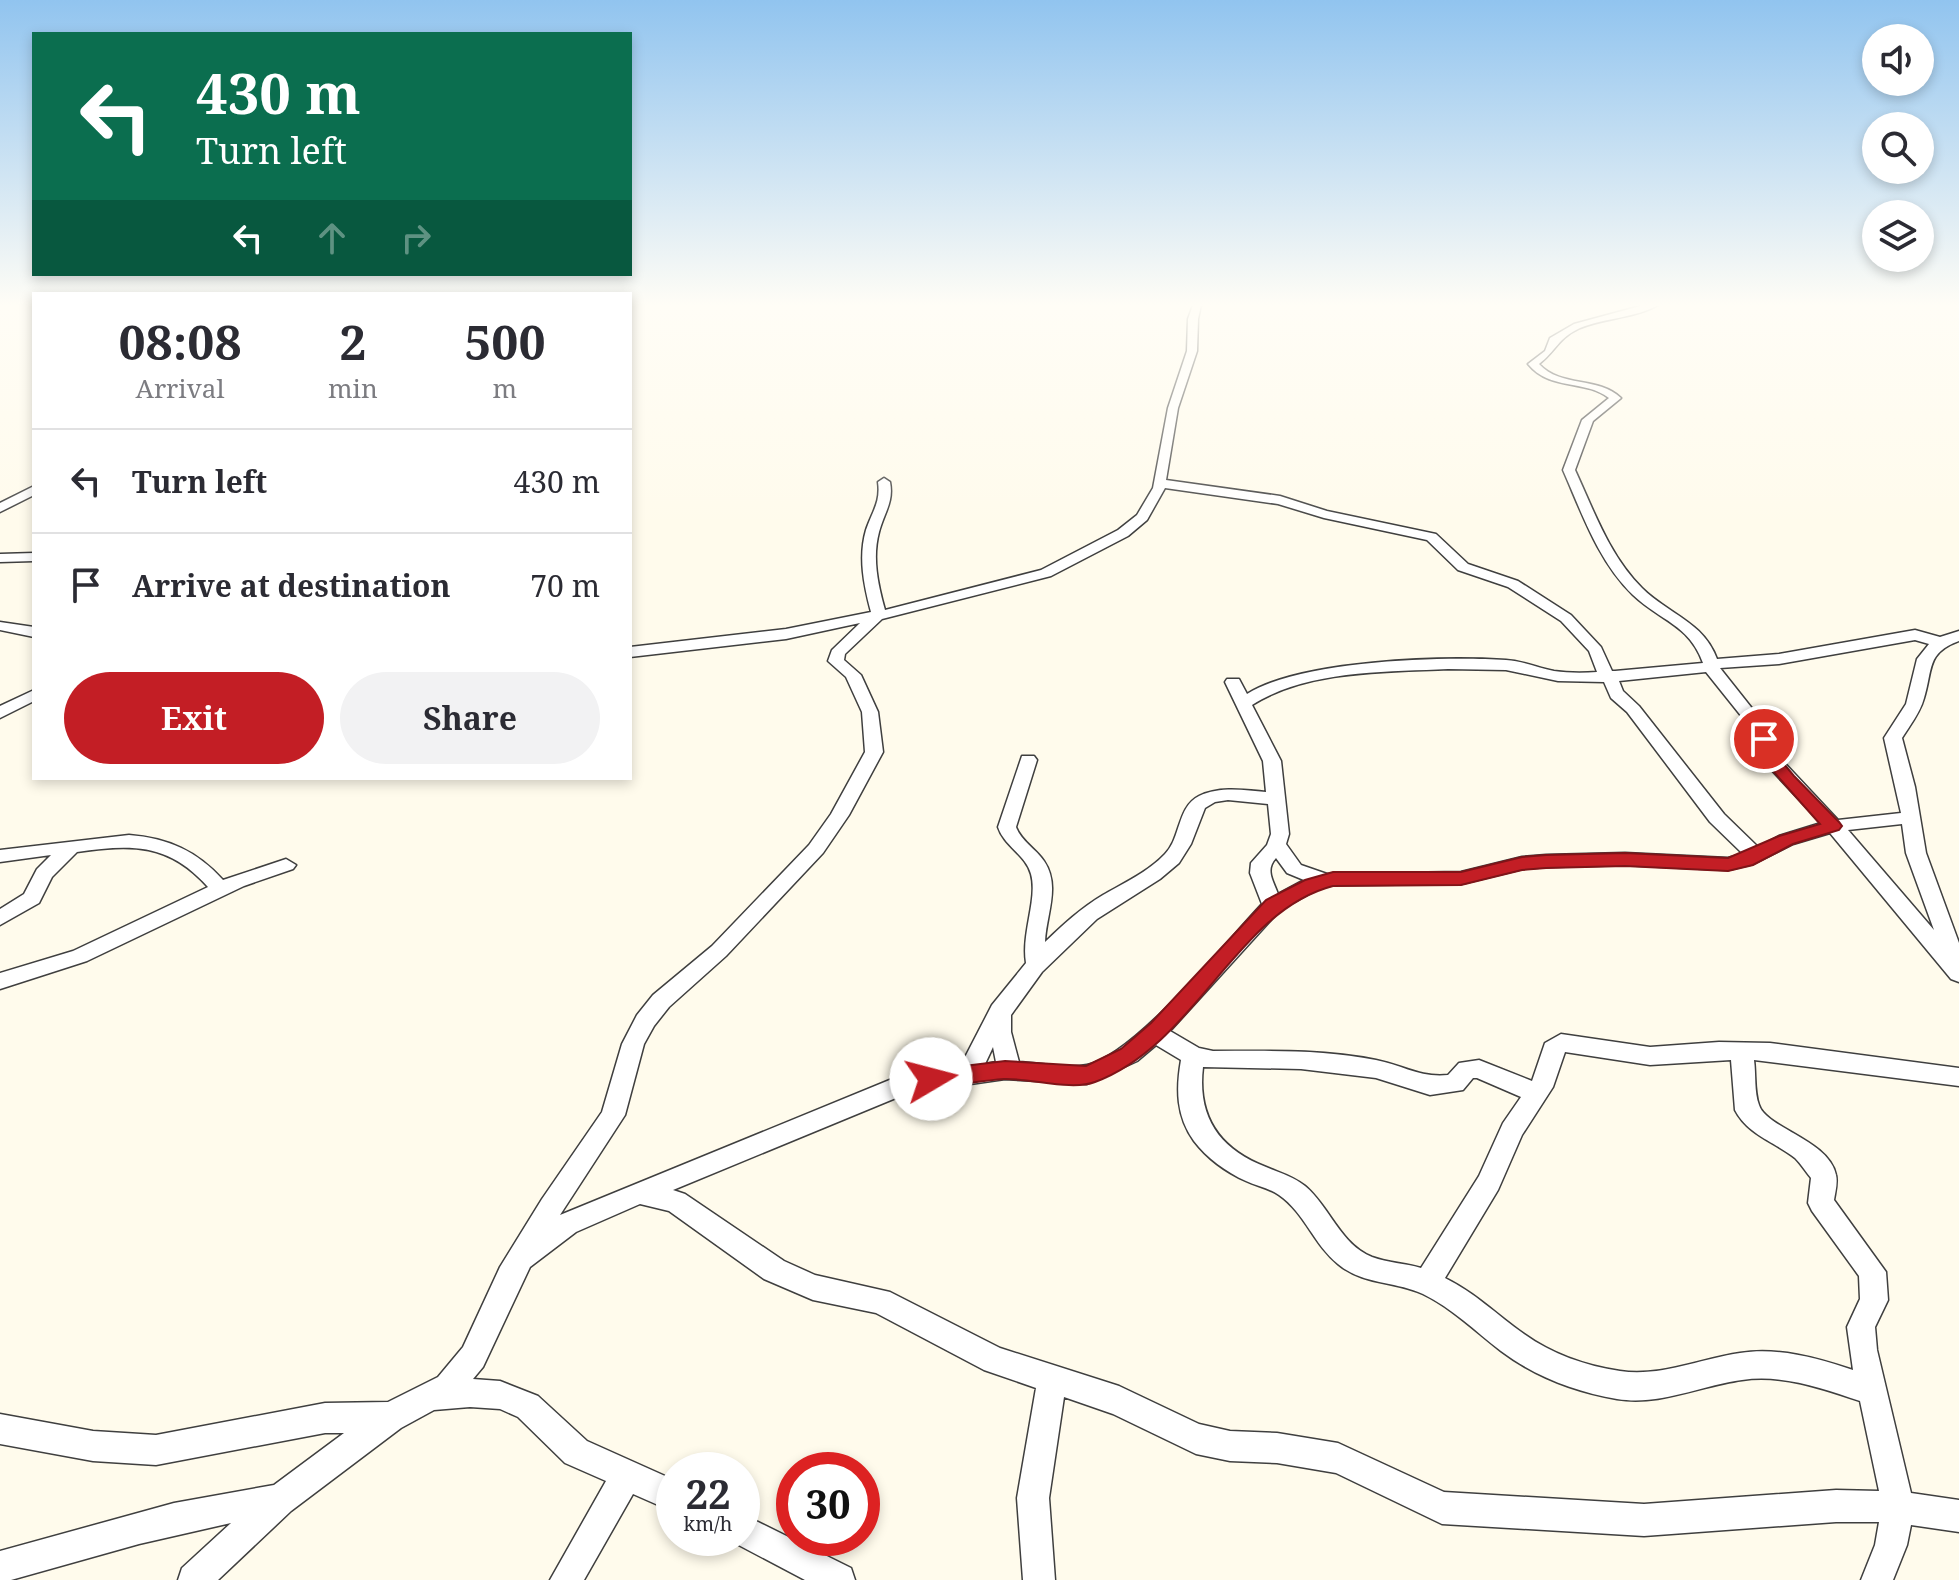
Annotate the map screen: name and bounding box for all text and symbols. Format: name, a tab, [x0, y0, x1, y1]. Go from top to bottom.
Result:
map controls	[1862, 24, 1934, 272]
button: sound	[1862, 24, 1934, 96]
text: 430 m	[196, 54, 361, 130]
icon: left	[64, 64, 168, 168]
button: search	[1862, 112, 1934, 184]
text: Turn left	[196, 126, 347, 175]
button: layers	[1862, 200, 1934, 272]
icon: left	[226, 216, 270, 260]
icon: ahead	[310, 216, 354, 260]
icon: right	[394, 216, 438, 260]
text: 08:08	[118, 309, 242, 374]
text: 2	[339, 309, 366, 374]
text: 500	[464, 309, 546, 374]
text: Arrival	[136, 370, 224, 406]
text: min	[328, 370, 378, 406]
text: m	[493, 370, 517, 406]
icon: left	[64, 459, 108, 503]
text: Turn left	[132, 461, 267, 502]
text: 430 m	[514, 461, 600, 502]
icon: arrive	[64, 563, 108, 607]
text: Arrive at destination	[132, 565, 451, 606]
text: 70 m	[530, 565, 600, 606]
button: Exit	[64, 672, 324, 764]
button: Share	[340, 672, 600, 764]
pin	[1730, 705, 1798, 773]
icon: arrive	[1742, 717, 1786, 761]
position arrow	[889, 1037, 973, 1121]
speed limit sign: 30	[776, 1452, 880, 1556]
text: 22	[685, 1466, 731, 1521]
text: km/h	[683, 1510, 733, 1537]

